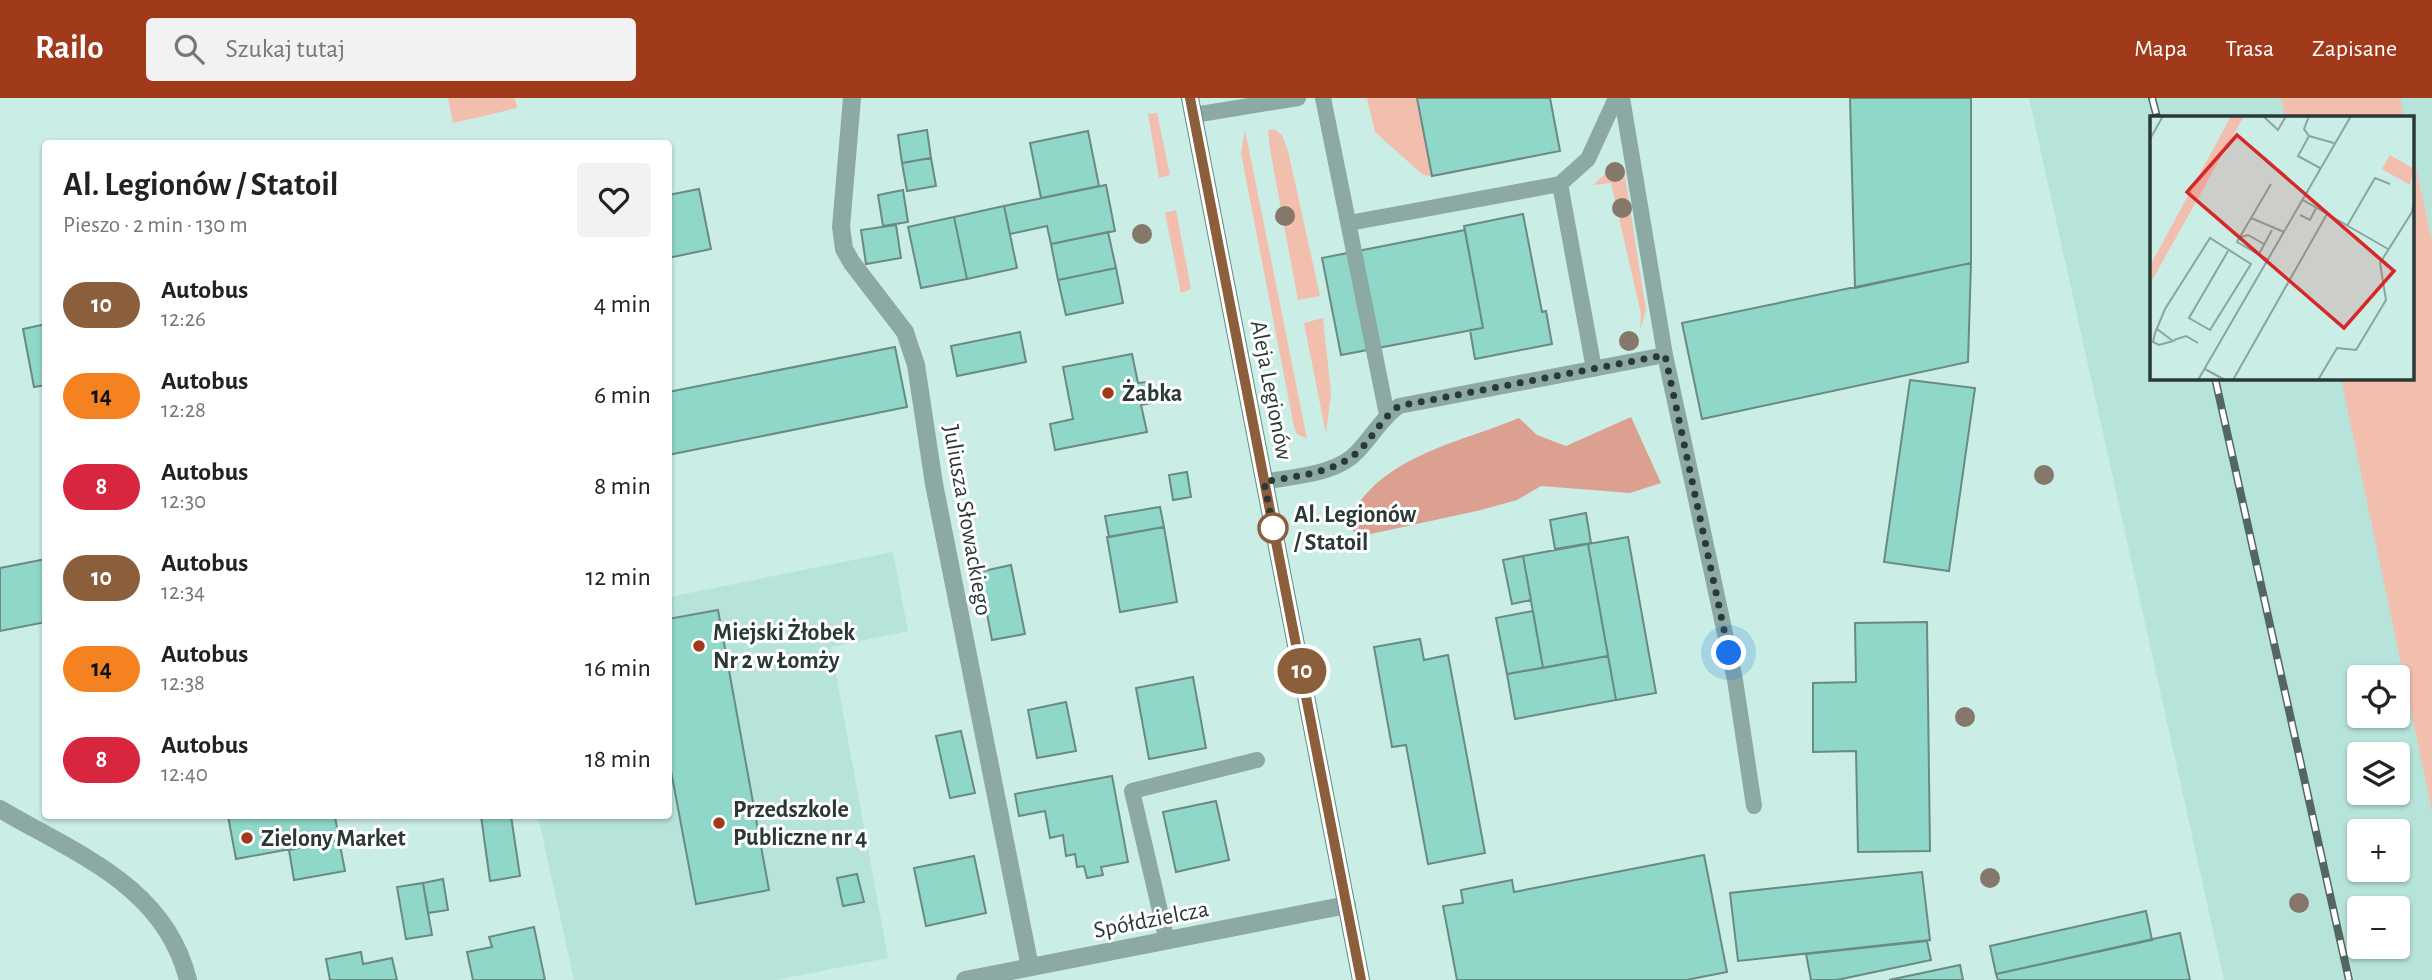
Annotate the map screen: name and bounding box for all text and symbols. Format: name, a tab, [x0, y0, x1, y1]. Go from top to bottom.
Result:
search box	[146, 18, 636, 81]
icon: search	[170, 30, 208, 68]
text: Railo	[35, 32, 104, 65]
text: Szukaj tutaj	[226, 36, 345, 62]
text: Mapa	[2134, 37, 2187, 61]
text: Trasa	[2225, 37, 2274, 61]
text: Zapisane	[2312, 37, 2397, 61]
inset map	[2150, 116, 2414, 380]
button: heart	[577, 163, 651, 237]
text: Al. Legionów / Statoil	[63, 169, 339, 202]
text: Pieszo · 2 min · 130 m	[63, 214, 248, 237]
text: Autobus	[161, 277, 248, 303]
text: 4 min	[594, 291, 651, 317]
text: 10	[91, 293, 112, 317]
text: 12:26	[161, 308, 206, 331]
street label: Aleja Legionów	[1246, 318, 1296, 462]
text: Autobus	[161, 368, 248, 394]
place label: Żabka	[1122, 379, 1182, 406]
text: 6 min	[594, 382, 651, 408]
text: 14	[91, 384, 112, 408]
marker: Żabka	[1100, 385, 1116, 401]
text: 12:28	[161, 399, 206, 422]
street label: Juliusza Słowackiego	[938, 423, 996, 617]
text: Autobus	[161, 459, 248, 485]
text: 8 min	[594, 473, 651, 499]
text: 8	[96, 475, 107, 499]
text: 12:30	[161, 490, 206, 513]
place label: Al. Legionów / Statoil	[1293, 503, 1417, 555]
marker: Al. Legionów / Statoil	[1258, 513, 1288, 543]
text: Autobus	[161, 550, 248, 576]
text: 12 min	[585, 564, 651, 590]
text: 10	[91, 566, 112, 590]
text: 12:34	[161, 581, 205, 604]
place label: Miejski Żłobek Nr 2 w Łomży	[713, 618, 855, 673]
your location	[1711, 635, 1746, 670]
marker: Miejski Żłobek Nr 2 w Łomży	[691, 638, 707, 654]
text: Autobus	[161, 641, 248, 667]
line badge: 10	[1270, 648, 1334, 694]
text: 16 min	[585, 655, 651, 681]
text: 14	[91, 657, 112, 681]
text: 10	[1291, 659, 1313, 683]
map controls	[2347, 665, 2410, 959]
button: locate	[2347, 665, 2410, 728]
text: 12:38	[161, 672, 205, 695]
text: Autobus	[161, 732, 248, 758]
button: layers	[2347, 742, 2410, 805]
text: 18 min	[585, 746, 651, 772]
text: 8	[96, 748, 107, 772]
text: 12:40	[161, 763, 208, 786]
place label: Przedszkole Publiczne nr 4	[733, 798, 867, 850]
marker: Przedszkole Publiczne nr 4	[711, 815, 727, 831]
button: +	[2347, 819, 2410, 882]
place label: Zielony Market	[261, 827, 406, 851]
marker: Zielony Market	[239, 830, 255, 846]
button: −	[2347, 896, 2410, 959]
street label: Spółdzielcza	[1092, 897, 1211, 943]

